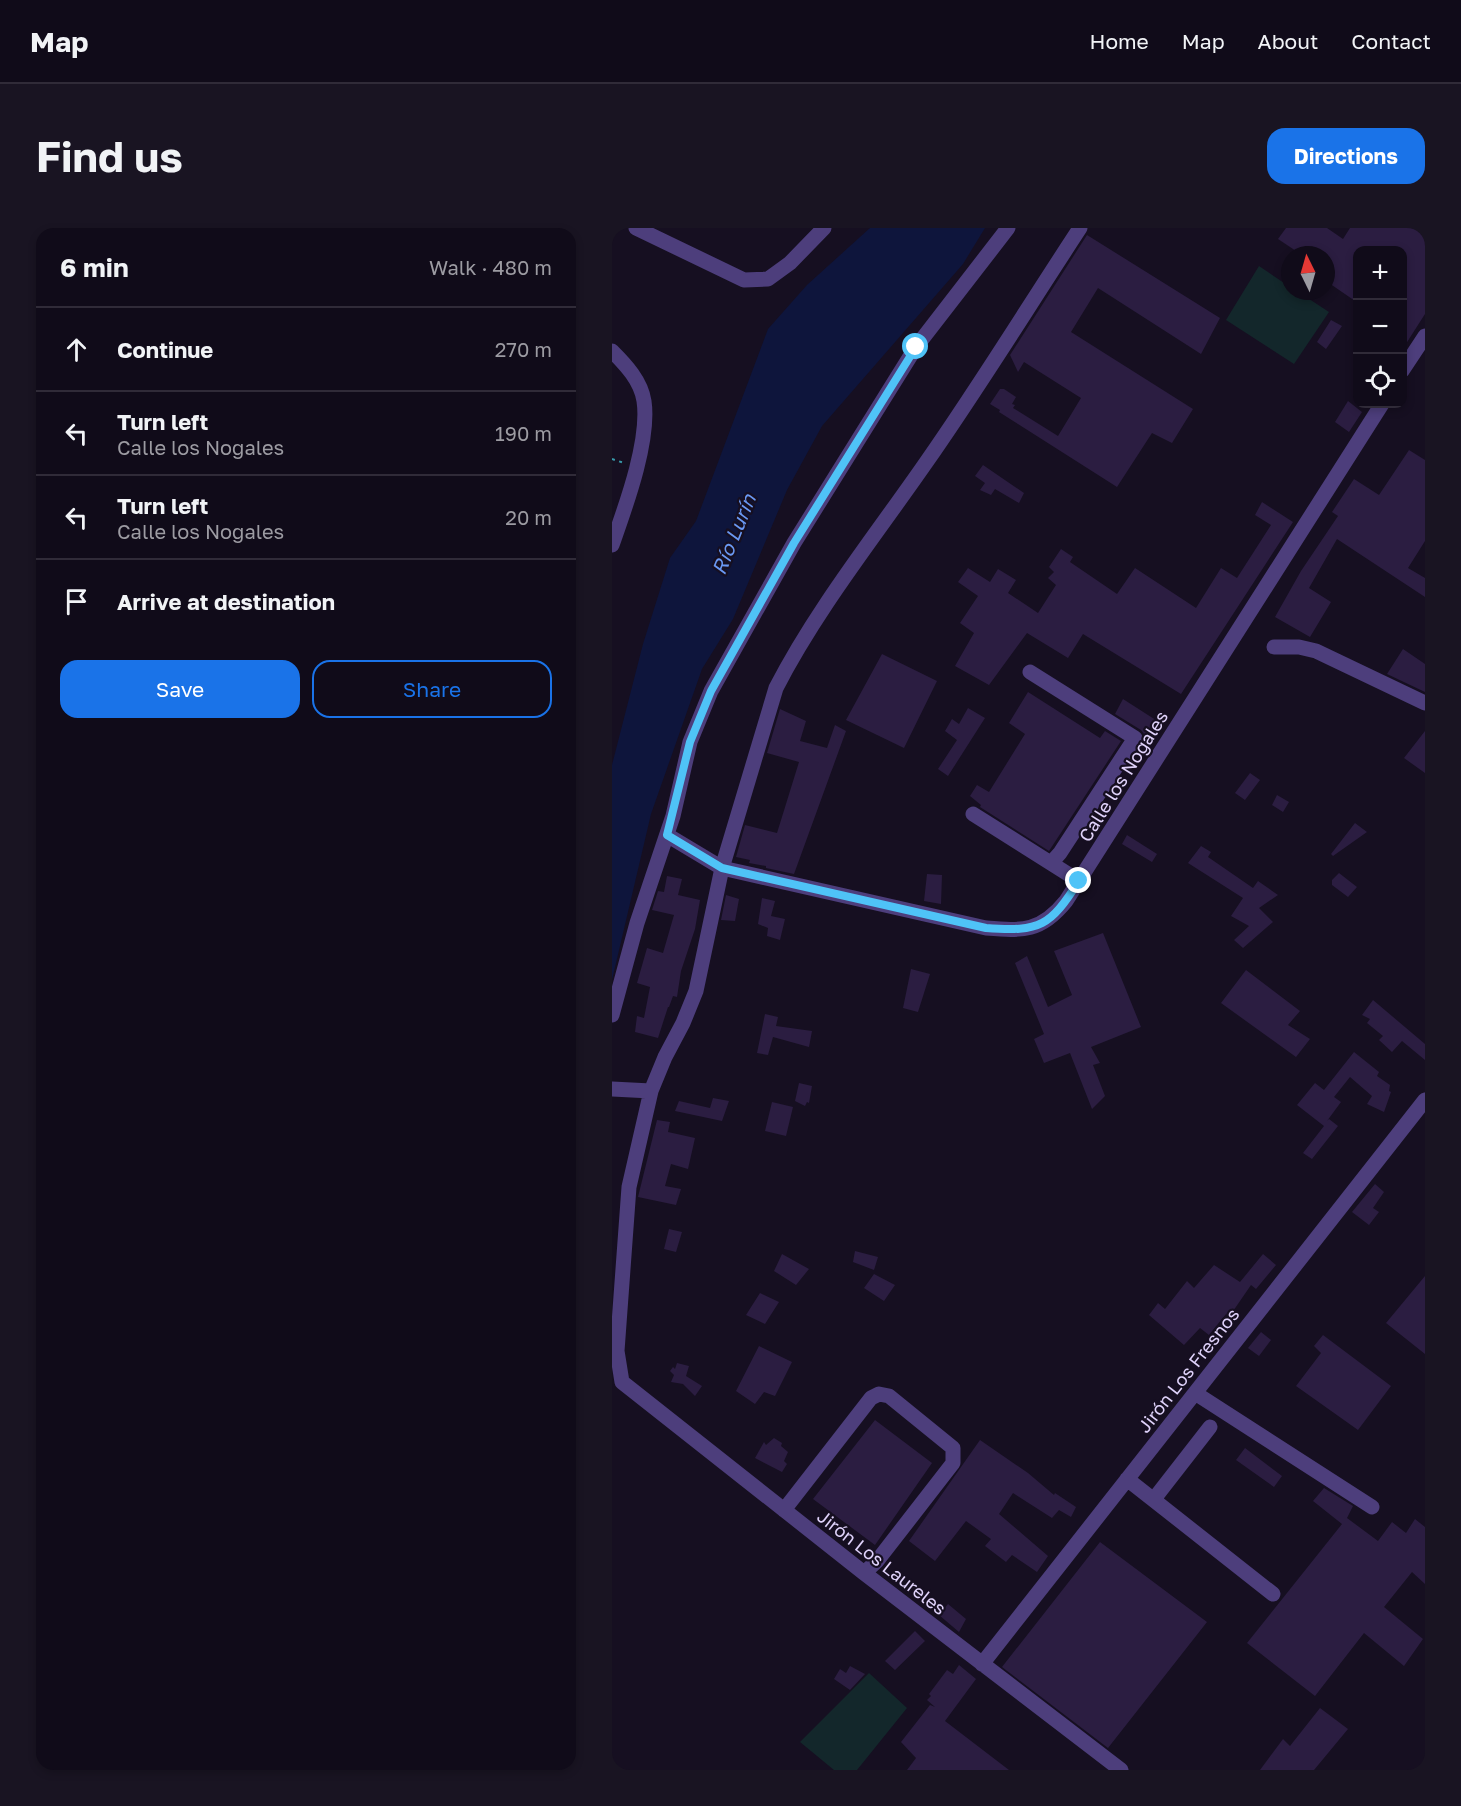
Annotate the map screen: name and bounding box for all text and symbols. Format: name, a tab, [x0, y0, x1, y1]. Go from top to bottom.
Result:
text: Map	[30, 25, 88, 58]
text: Home	[1089, 28, 1149, 54]
text: Map	[1182, 28, 1225, 54]
text: About	[1258, 28, 1318, 54]
text: Contact	[1351, 28, 1431, 54]
button: Directions	[1267, 128, 1425, 184]
text: Find us	[36, 131, 183, 181]
north arrow	[1281, 246, 1335, 300]
map controls	[1353, 246, 1407, 408]
button: +	[1353, 246, 1407, 300]
text: 6 min	[60, 252, 129, 283]
text: Walk · 480 m	[429, 255, 552, 279]
button: −	[1353, 300, 1407, 354]
icon: ahead	[60, 333, 93, 366]
route start	[902, 333, 928, 359]
text: Continue	[117, 336, 213, 363]
text: 270 m	[495, 337, 552, 361]
button: locate	[1353, 354, 1407, 408]
text: Turn left	[117, 408, 208, 435]
icon: left	[60, 417, 93, 450]
text: 190 m	[495, 421, 552, 445]
text: Calle los Nogales	[117, 435, 284, 459]
water label: Río Lurín	[706, 490, 760, 578]
text: Turn left	[117, 492, 208, 519]
icon: left	[60, 501, 93, 534]
text: 20 m	[505, 505, 552, 529]
text: Calle los Nogales	[117, 519, 284, 543]
icon: arrive	[60, 585, 93, 618]
text: Arrive at destination	[117, 588, 335, 615]
button: Save	[60, 660, 300, 718]
button: Share	[312, 660, 552, 718]
street label: Calle los Nogales	[1074, 706, 1172, 846]
route end	[1065, 867, 1091, 893]
street label: Jirón Los Fresnos	[1133, 1303, 1243, 1437]
street label: Jirón Los Laureles	[813, 1505, 951, 1619]

